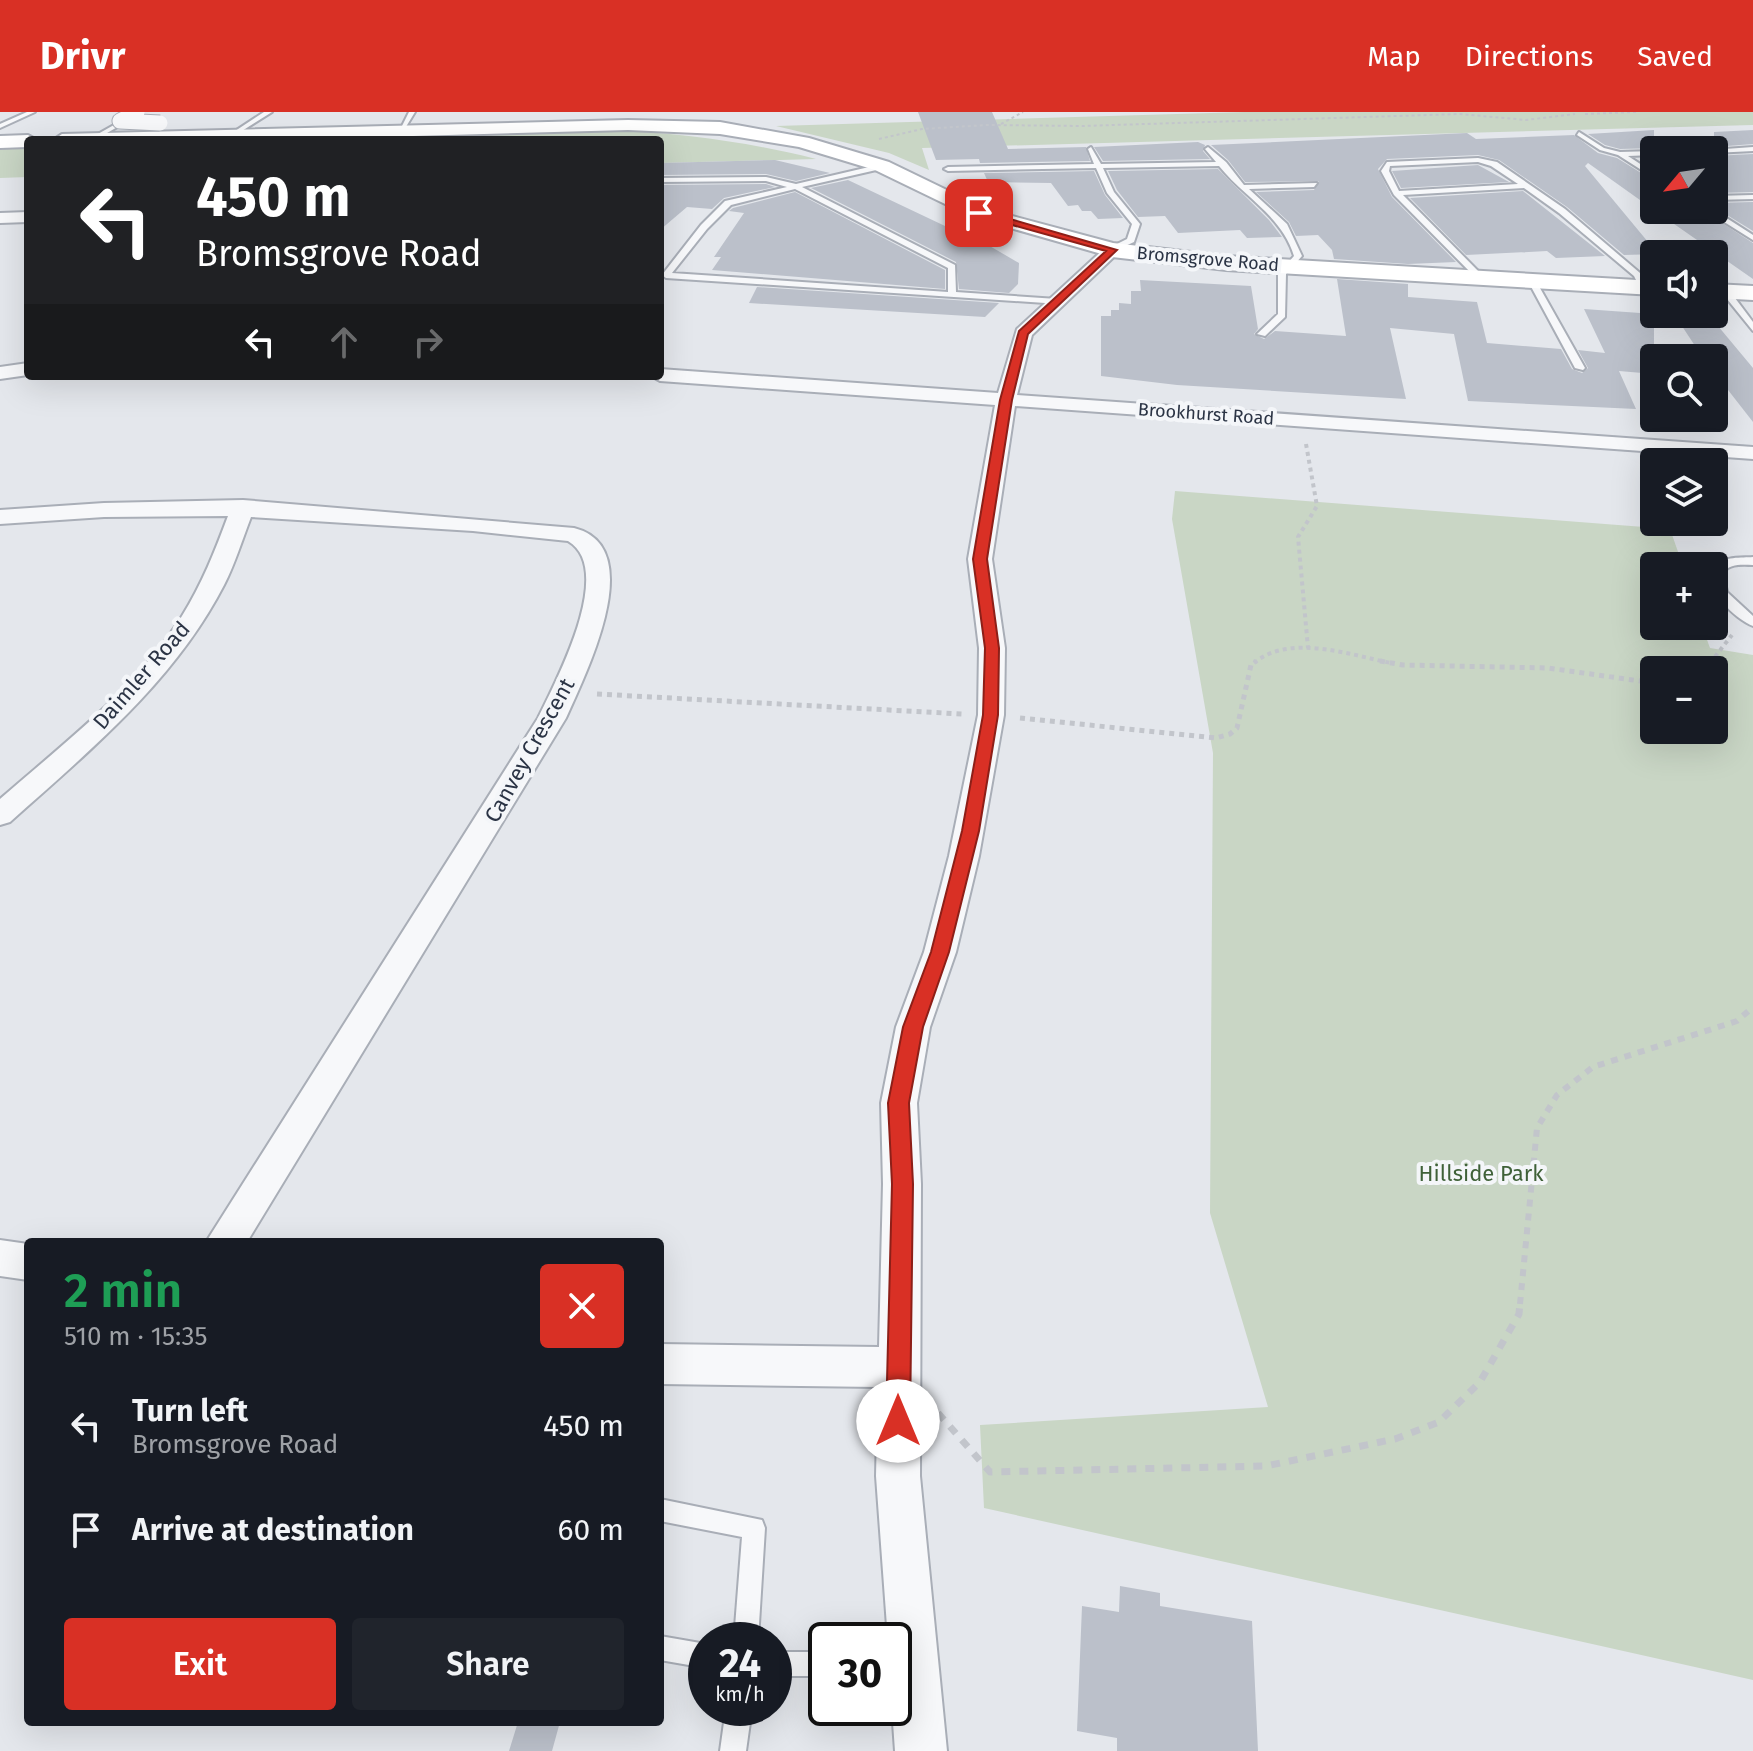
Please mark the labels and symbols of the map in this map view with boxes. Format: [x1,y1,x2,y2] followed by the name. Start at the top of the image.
[1640,136,1728,224] north arrow
[945,179,1013,247] pin
[1136,242,1280,276] street label: Bromsgrove Road
[1137,398,1275,430] street label: Brookhurst Road
[87,616,196,735] street label: Daimler Road
[479,673,580,827] street label: Canvey Crescent
[1419,1160,1544,1187] park label: Hillside Park
[856,1379,940,1463] position arrow
[808,1622,912,1726] speed limit sign: 30

